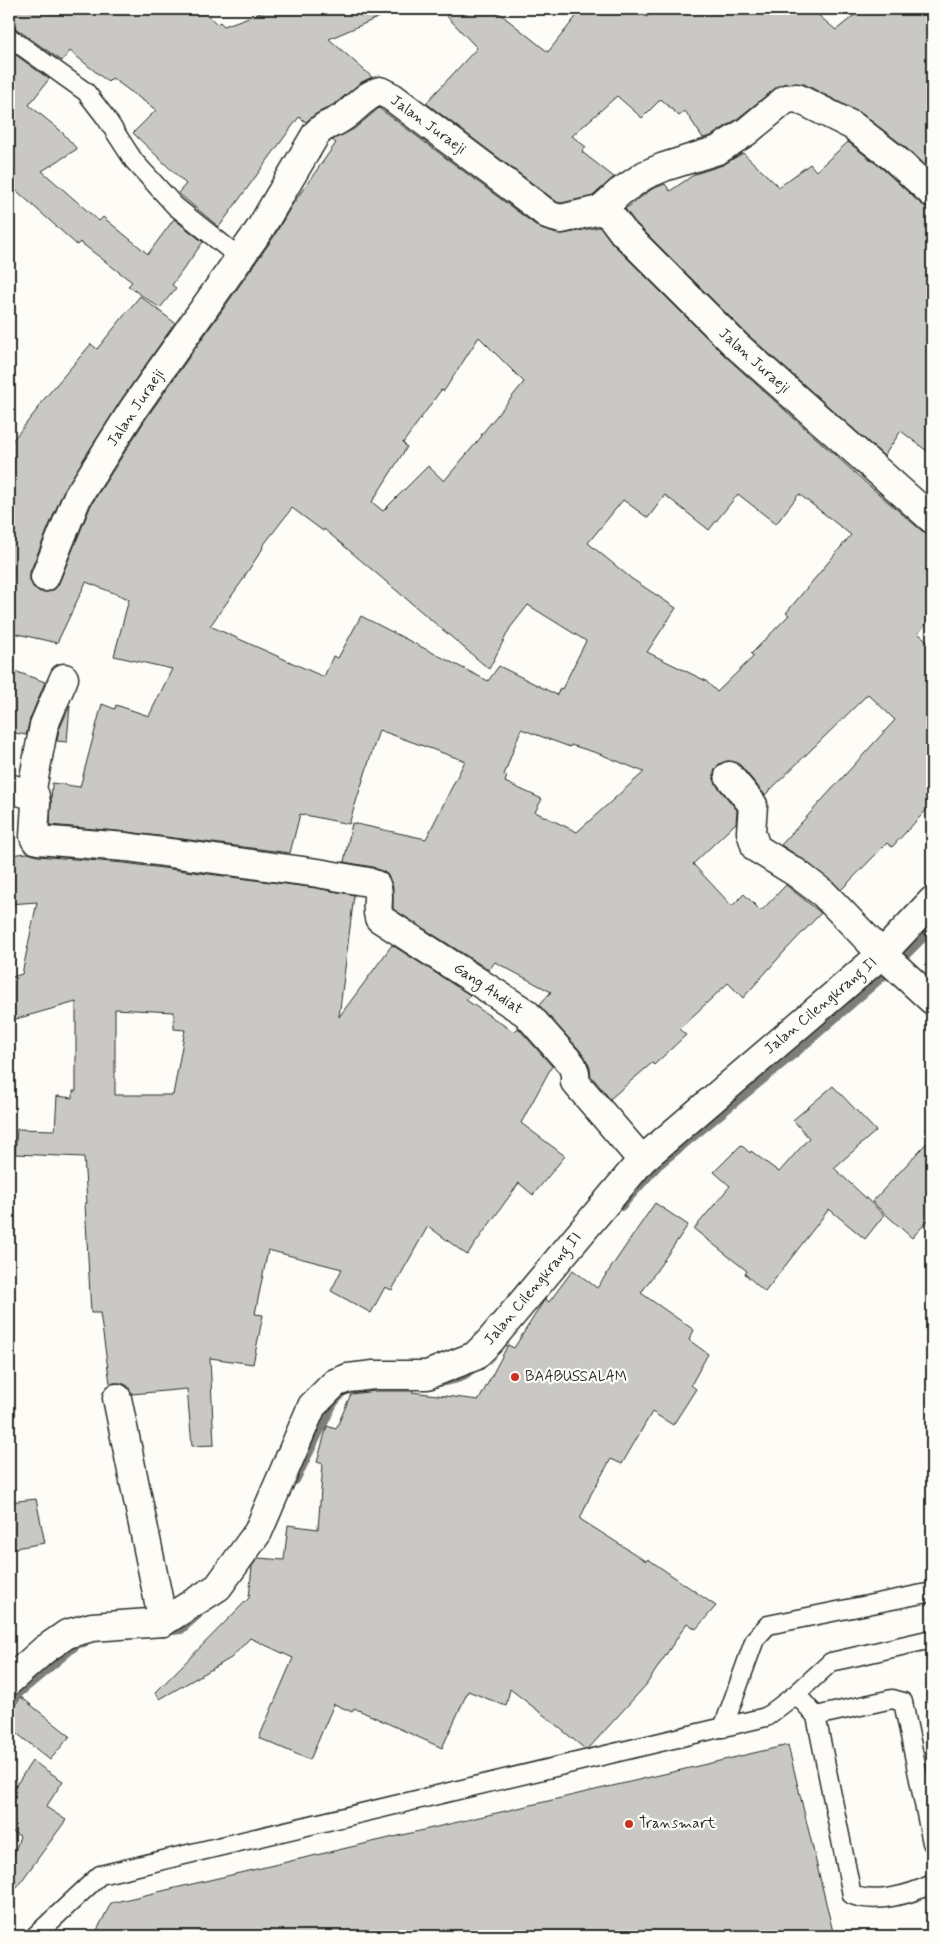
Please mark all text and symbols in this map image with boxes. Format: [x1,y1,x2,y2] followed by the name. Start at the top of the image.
[386,91,470,159] street label: Jalan Juraeji
[714,324,794,398] street label: Jalan Juraeji
[103,366,169,450] street label: Jalan Juraeji
[760,953,882,1060] street label: Jalan Cilengkrang II
[449,958,527,1020] street label: Gang Ahdiat
[480,1228,587,1350] street label: Jalan Cilengkrang II
[525,1367,627,1387] place label: BAABUSSALAM
[509,1371,521,1383] marker: BAABUSSALAM
[639,1814,716,1834] place label: Transmart
[623,1818,635,1830] marker: Transmart

